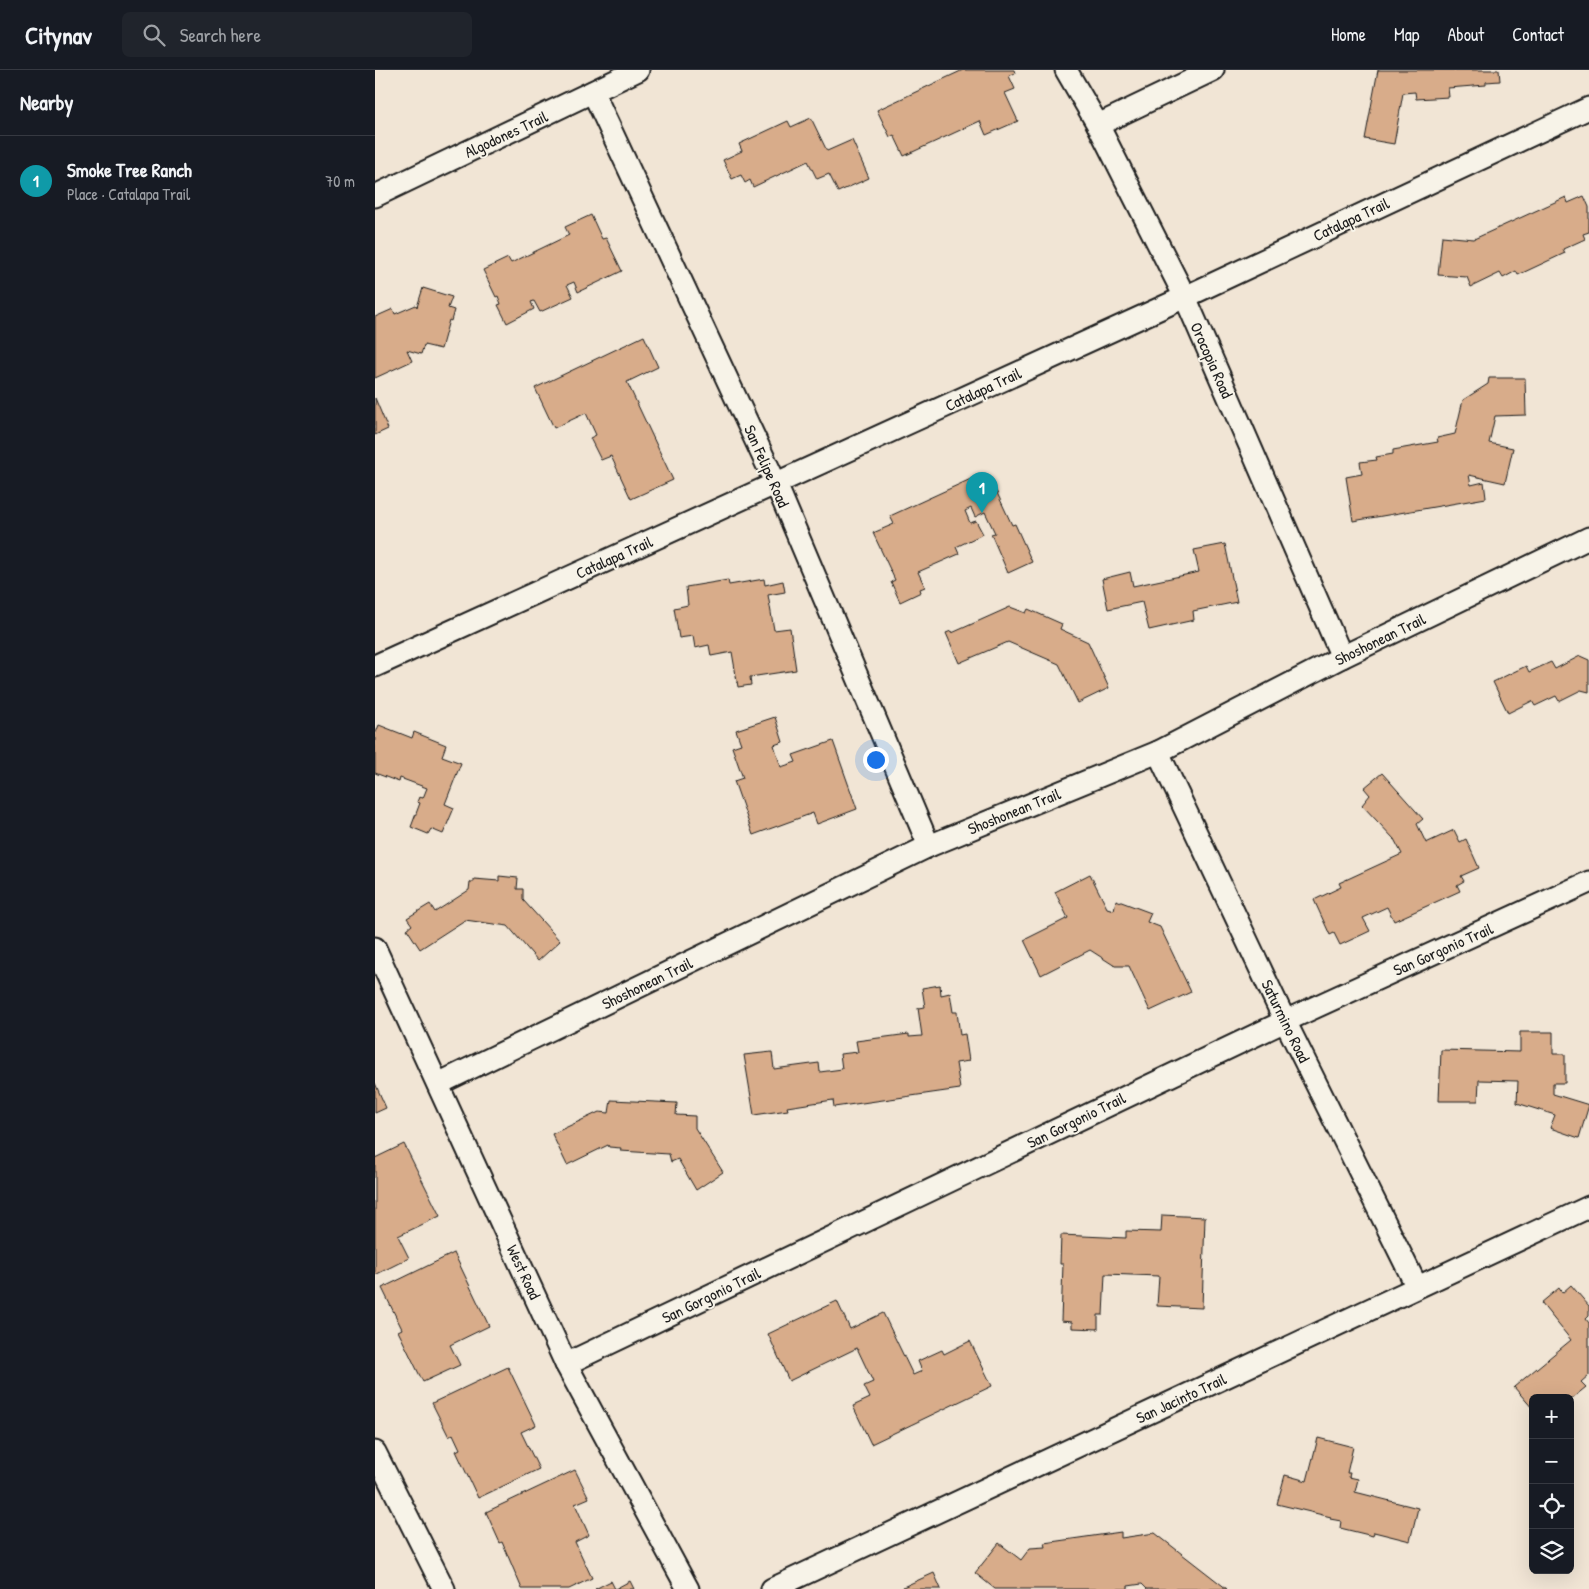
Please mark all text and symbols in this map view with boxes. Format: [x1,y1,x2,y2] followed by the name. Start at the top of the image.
[122,12,472,57] search box
[25,19,92,51] text: Citynav
[140,21,168,49] icon: search
[180,22,261,48] text: Search here
[1331,22,1366,47] text: Home
[1394,22,1419,47] text: Map
[1447,22,1484,47] text: About
[1512,22,1564,47] text: Contact
[20,88,73,117] text: Nearby
[461,105,552,163] street label: Algodones Trail
[67,157,192,183] text: Smoke Tree Ranch
[33,170,39,192] text: 1
[325,170,355,192] text: 70 m
[67,183,190,205] text: Place · Catalapa Trail
[1309,191,1393,246] street label: Catalapa Trail
[1186,319,1238,401] street label: Orocopia Road
[941,361,1025,416] street label: Catalapa Trail
[739,421,795,511] street label: San Felipe Road
[966,472,998,513] pin: 1
[572,530,657,584] street label: Catalapa Trail
[1331,607,1430,670] street label: Shoshonean Trail
[863,747,889,773] your location
[964,782,1064,840] street label: Shoshonean Trail
[1390,917,1497,981] street label: San Gorgonio Trail
[598,951,697,1014] street label: Shoshonean Trail
[1256,976,1316,1066] street label: Saturmino Road
[1023,1086,1130,1153] street label: San Gorgonio Trail
[502,1241,546,1303] street label: West Road
[658,1261,765,1328] street label: San Gorgonio Trail
[1132,1367,1230,1428] street label: San Jacinto Trail
[1529,1394,1574,1574] map controls
[1529,1394,1574,1439] button: +
[1529,1439,1574,1484] button: −
[1529,1484,1574,1529] button: locate
[1529,1529,1574,1574] button: layers

